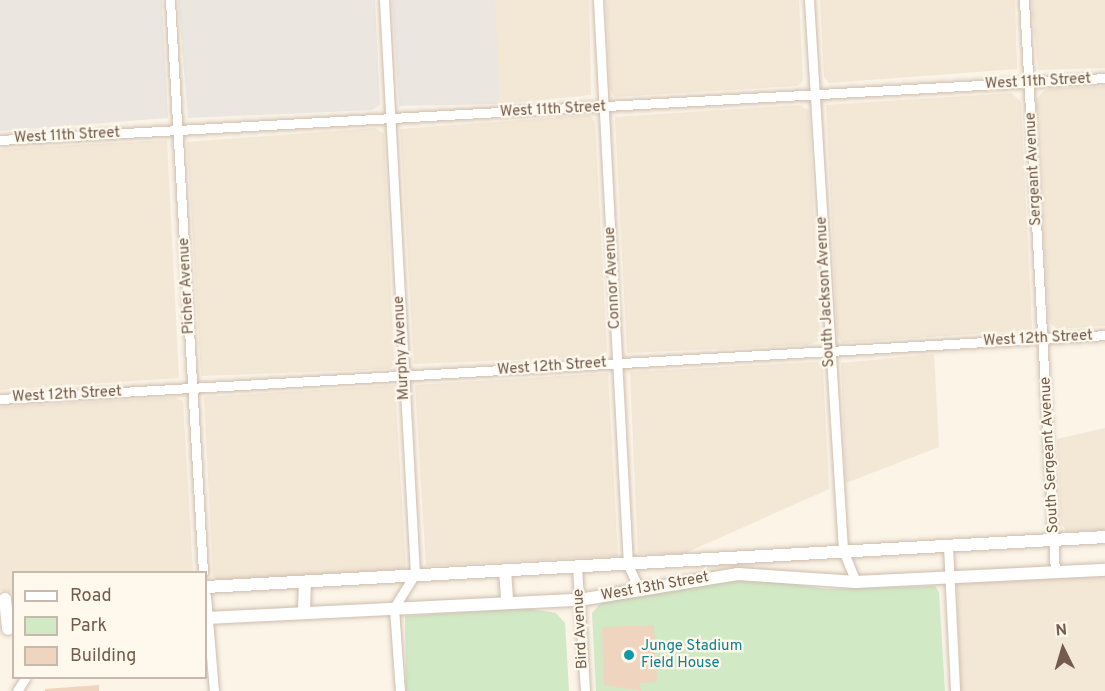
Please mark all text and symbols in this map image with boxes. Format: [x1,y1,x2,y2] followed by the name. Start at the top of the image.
[985,70,1091,94] street label: West 11th Street
[500,98,606,122] street label: West 11th Street
[1022,111,1046,227] street label: Sergeant Avenue
[14,124,120,148] street label: West 11th Street
[813,216,839,368] street label: South Jackson Avenue
[601,226,625,330] street label: Connor Avenue
[175,237,199,335] street label: Picher Avenue
[390,295,414,401] street label: Murphy Avenue
[983,327,1093,351] street label: West 12th Street
[497,354,607,380] street label: West 12th Street
[1037,376,1063,534] street label: South Sergeant Avenue
[12,383,122,407] street label: West 12th Street
[600,569,710,605] street label: West 13th Street
[12,571,207,679] legend
[70,585,112,608] text: Road
[570,588,592,670] street label: Bird Avenue
[70,615,107,638] text: Park
[1033,619,1093,679] north arrow
[1055,621,1068,642] text: N
[641,637,742,672] place label: Junge Stadium Field House
[70,645,136,668] text: Building
[622,648,636,662] marker: Junge Stadium Field House

